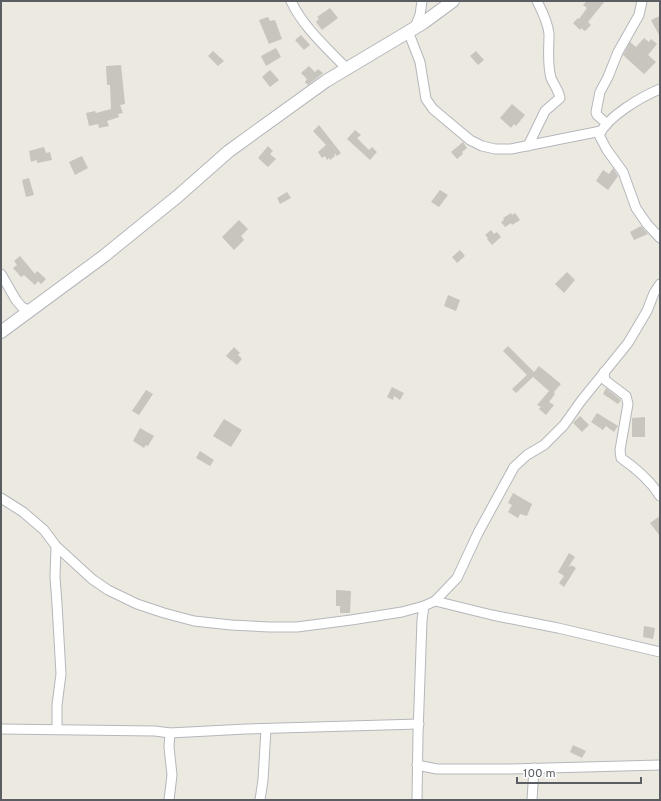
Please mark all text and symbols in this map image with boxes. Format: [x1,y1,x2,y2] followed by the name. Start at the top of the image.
[517,759,641,785] scale bar
[523,766,556,782] text: 100 m

